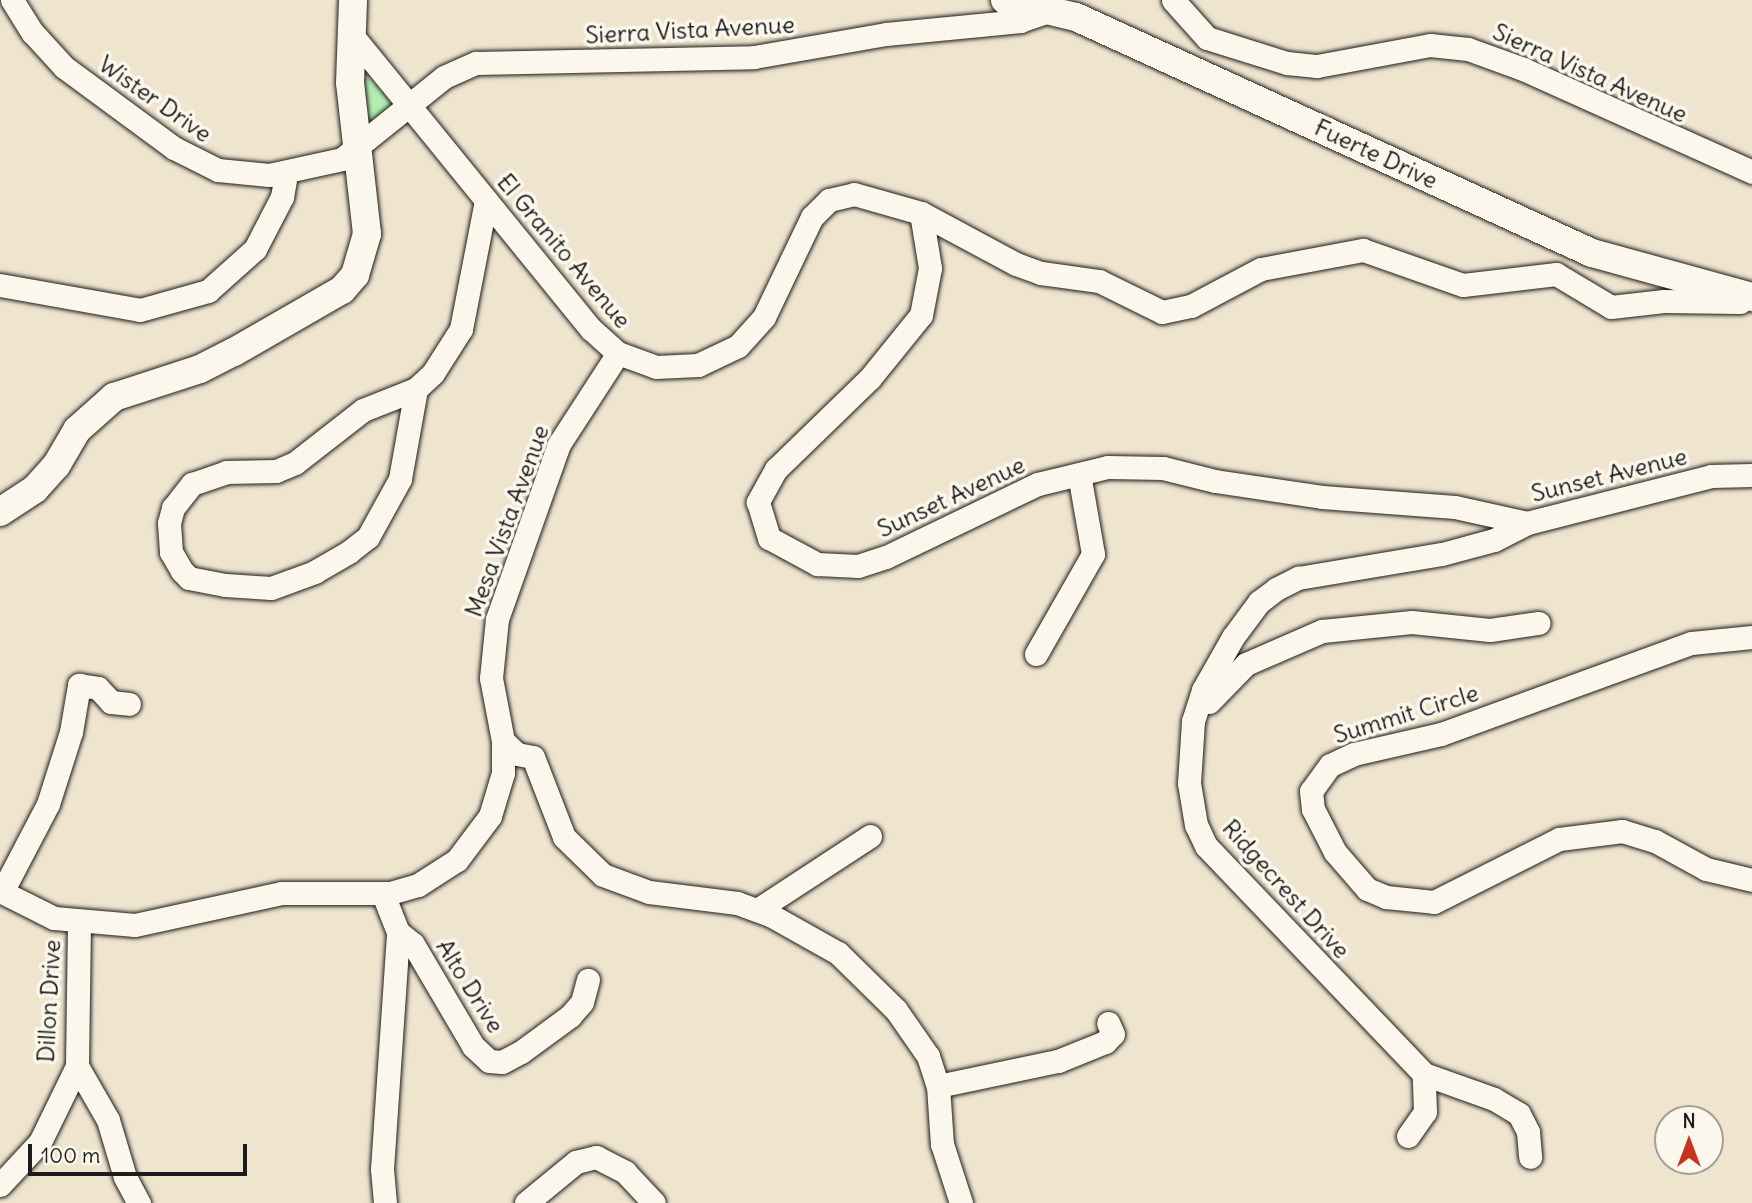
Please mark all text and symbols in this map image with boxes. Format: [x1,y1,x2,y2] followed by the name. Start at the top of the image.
[585,10,795,50] street label: Sierra Vista Avenue
[1488,17,1692,129] street label: Sierra Vista Avenue
[93,50,217,148] street label: Wister Drive
[1310,113,1442,195] street label: Fuerte Drive
[491,168,637,334] street label: El Granito Avenue
[459,421,555,621] street label: Mesa Vista Avenue
[1528,442,1690,508] street label: Sunset Avenue
[873,450,1029,544] street label: Sunset Avenue
[1330,678,1482,750] street label: Summit Circle
[1216,814,1356,964] street label: Ridgecrest Drive
[430,934,510,1038] street label: Alto Drive
[31,939,67,1063] street label: Dillon Drive
[1654,1105,1724,1175] north arrow
[1682,1109,1696,1133] text: N
[32,1130,250,1174] scale bar
[41,1142,100,1169] text: 100 m

